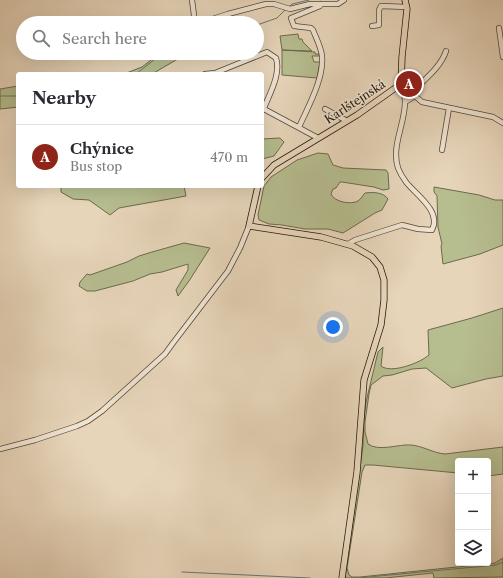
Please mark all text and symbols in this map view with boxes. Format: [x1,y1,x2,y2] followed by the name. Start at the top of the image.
[16,16,264,60] search box
[30,27,52,49] icon: search
[62,29,147,48] text: Search here
[396,69,422,99] pin: A
[321,76,389,127] street label: Karlštejnská
[32,88,96,108] text: Nearby
[70,139,134,158] text: Chýnice
[40,149,50,165] text: A
[210,149,248,165] text: 470 m
[70,158,122,174] text: Bus stop
[323,317,343,337] your location
[455,458,491,566] map controls
[455,458,491,494] button: +
[455,494,491,530] button: −
[455,530,491,566] button: layers

